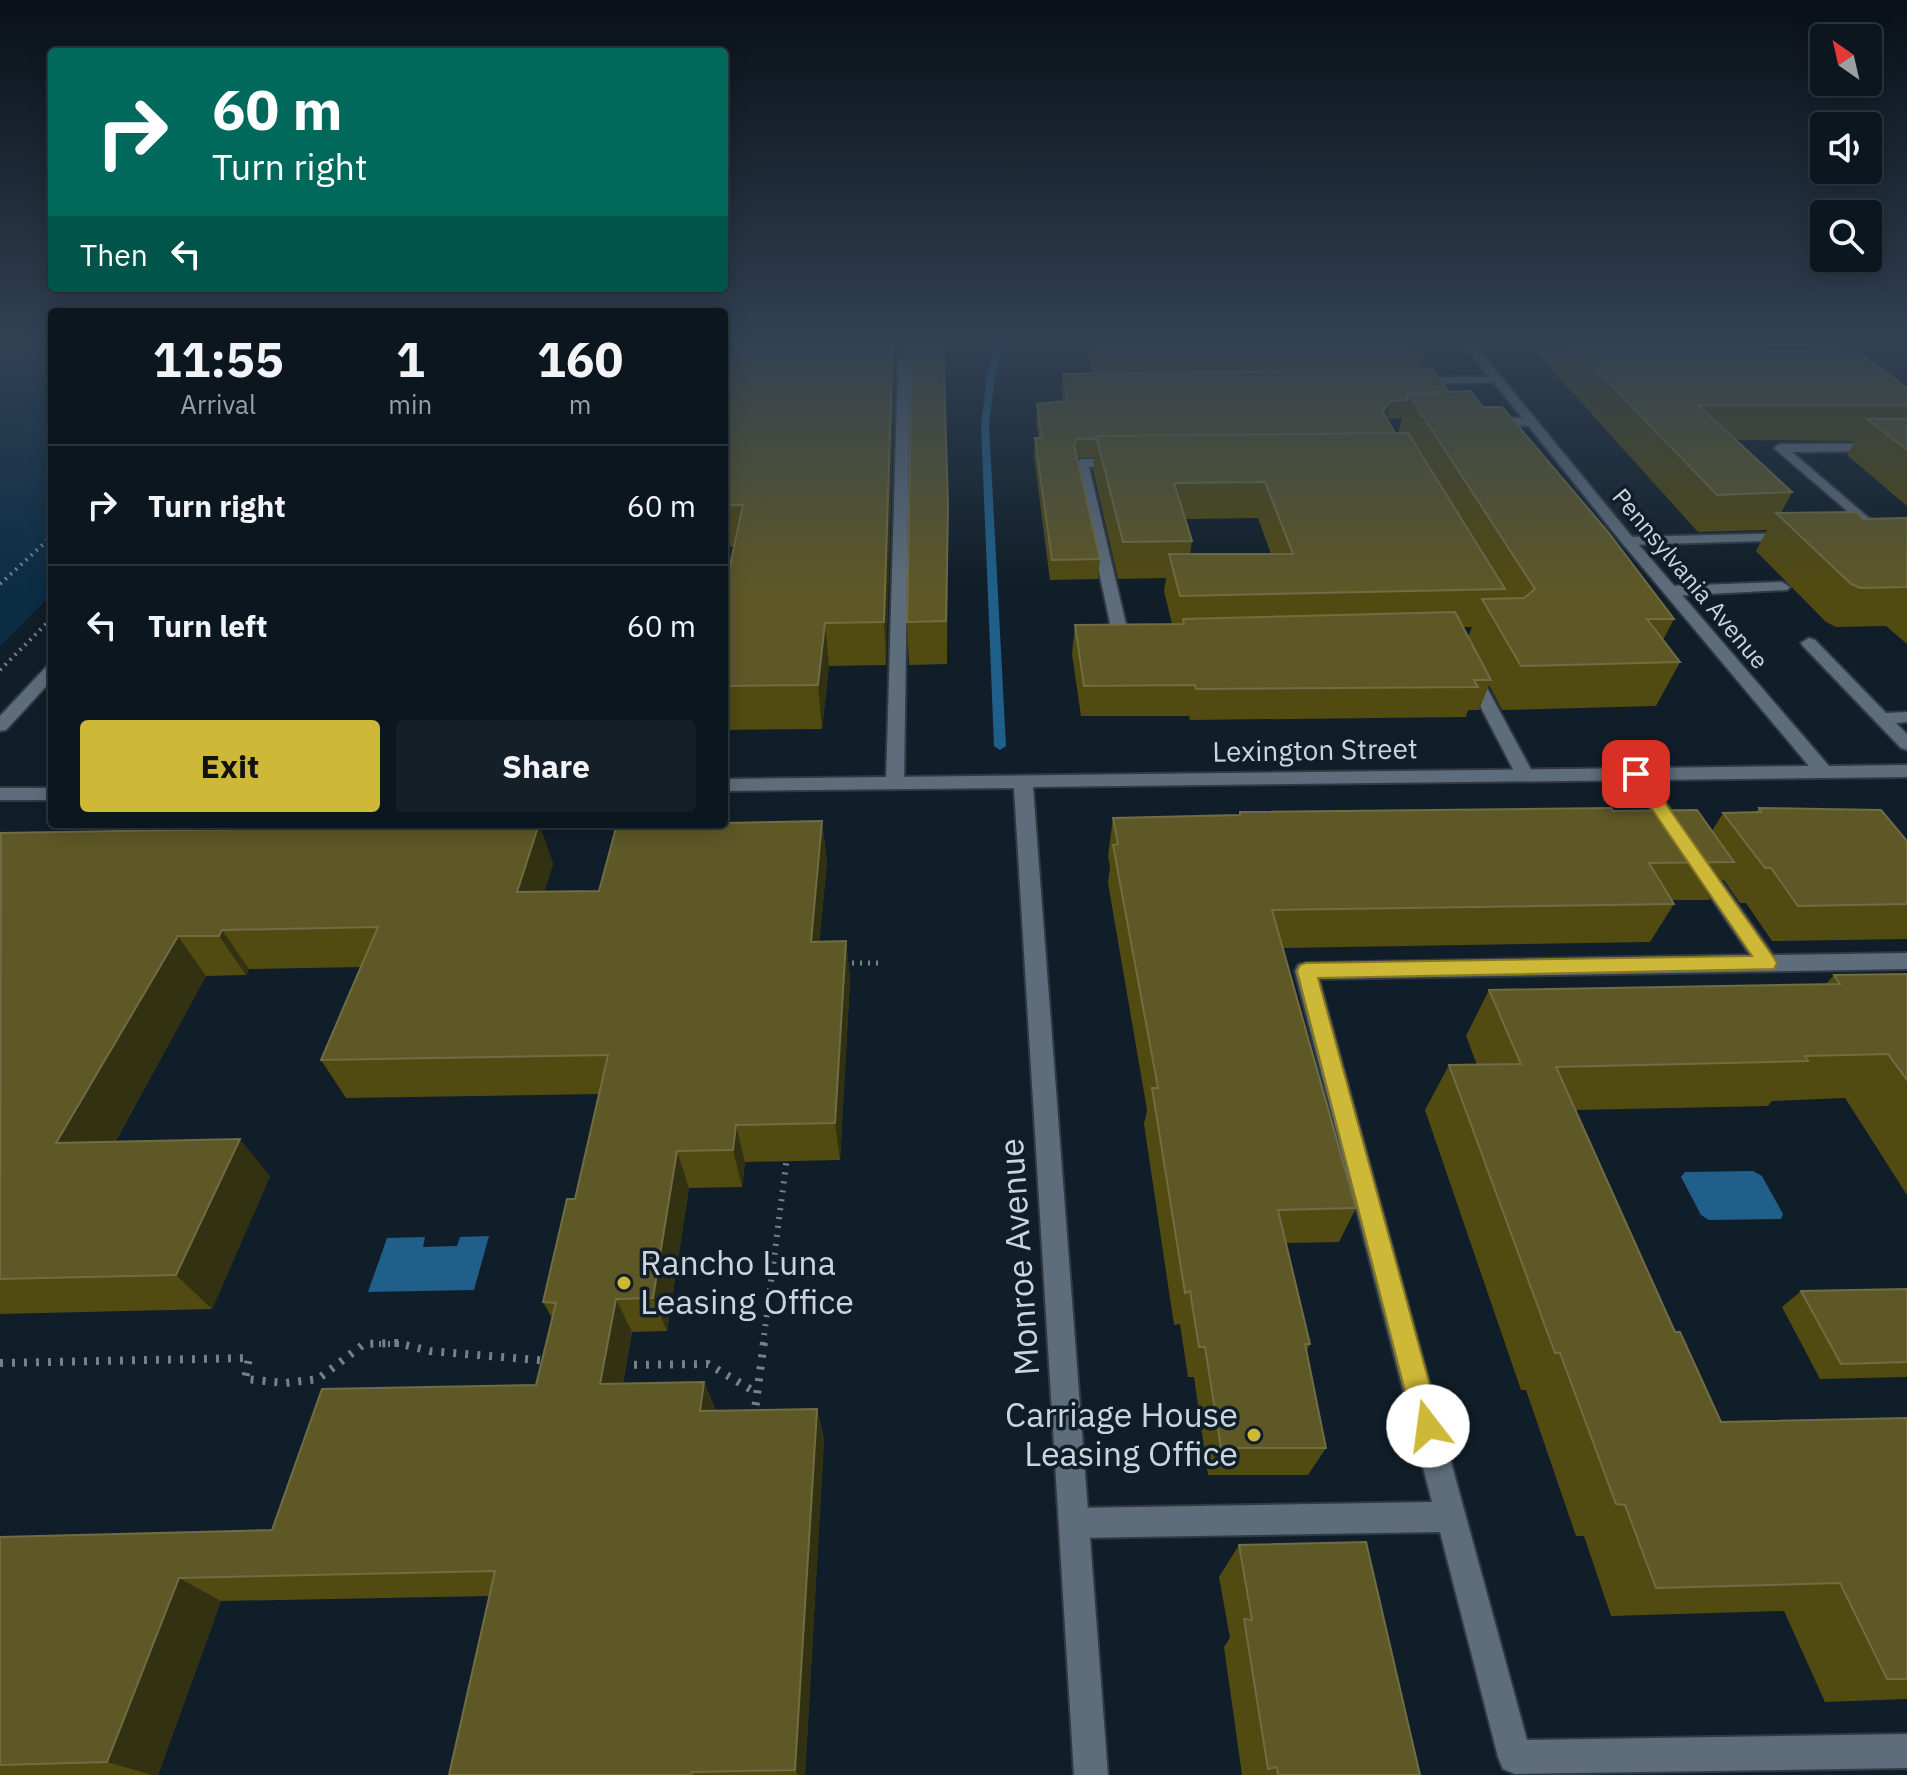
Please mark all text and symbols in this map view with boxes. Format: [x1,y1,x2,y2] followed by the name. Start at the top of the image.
[1810,24,1882,96] north arrow
[1810,24,1882,272] map controls
[212,73,342,145] text: 60 m
[80,80,184,184] icon: right
[1810,112,1882,184] button: sound
[212,143,368,190] text: Turn right
[1810,200,1882,272] button: search
[164,232,208,276] icon: left
[80,235,148,274] text: Then
[153,328,284,390] text: 11:55
[396,328,425,390] text: 1
[537,328,623,390] text: 160
[180,387,256,421] text: Arrival
[388,387,432,421] text: min
[569,387,591,421] text: m
[1606,481,1776,675] street label: Pennsylvania Avenue
[80,483,124,527] icon: right
[148,486,286,525] text: Turn right
[627,486,696,525] text: 60 m
[80,603,124,647] icon: left
[148,606,267,645] text: Turn left
[627,606,696,645] text: 60 m
[80,720,380,812] button: Exit
[396,720,696,812] button: Share
[1212,729,1418,770] street label: Lexington Street
[1602,740,1670,808] pin
[1614,752,1658,796] icon: arrive
[988,1137,1048,1377] street label: Monroe Avenue
[640,1240,854,1323] place label: Rancho Luna Leasing Office
[615,1274,633,1292] marker: Rancho Luna Leasing Office
[1386,1384,1470,1468] position arrow
[1005,1392,1238,1475] place label: Carriage House Leasing Office
[1245,1426,1263,1444] marker: Carriage House Leasing Office

